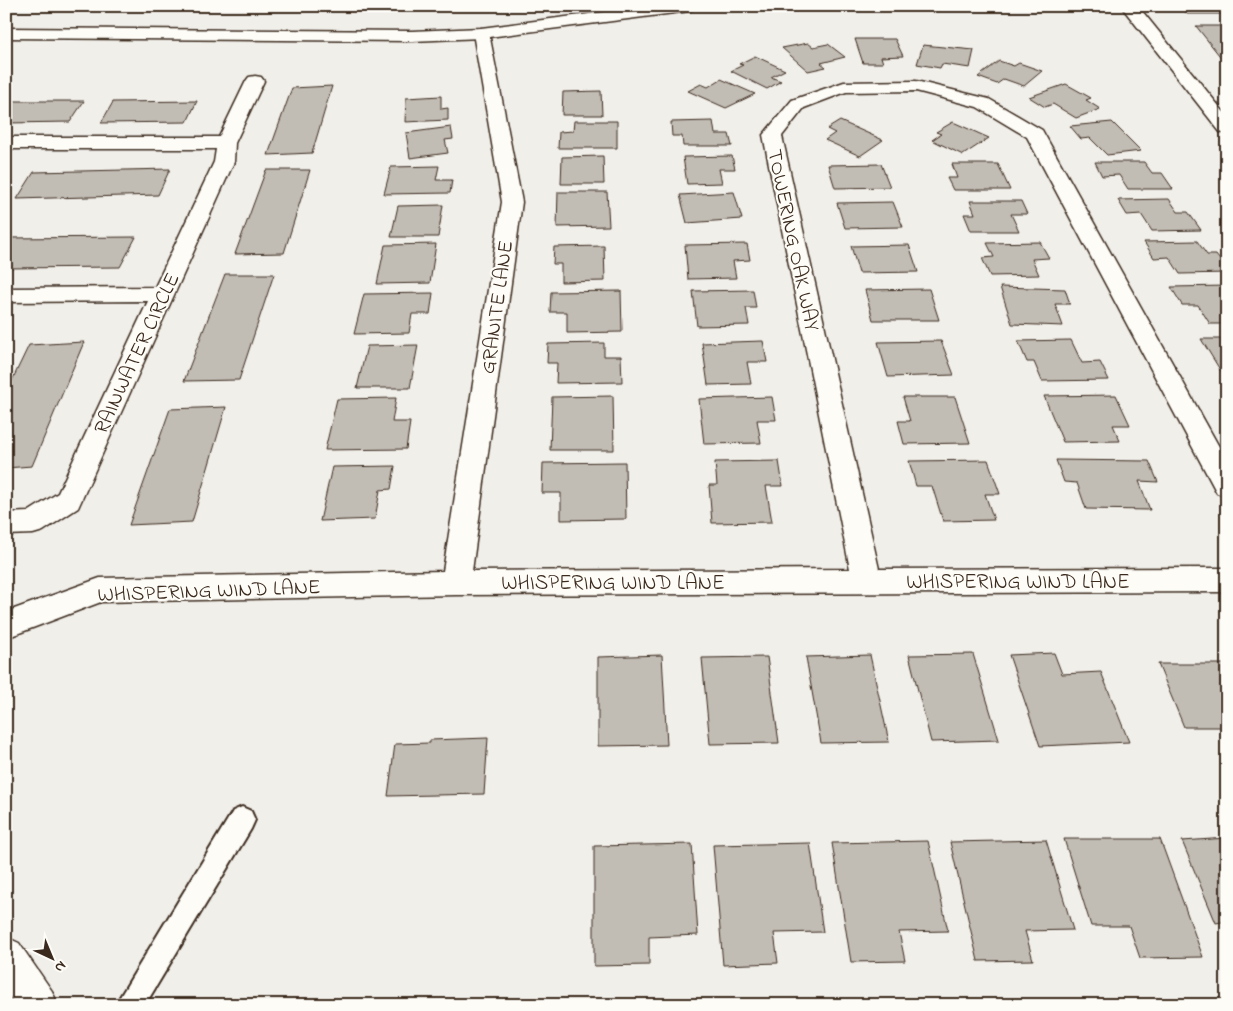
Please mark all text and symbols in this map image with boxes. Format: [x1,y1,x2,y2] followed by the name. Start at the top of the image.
[758,147,826,334] street label: TOWERING OAK WAY
[474,239,522,376] street label: GRANITE LANE
[87,268,188,439] street label: RAINWATER CIRCLE
[906,568,1130,598] street label: WHISPERING WIND LANE
[501,569,725,599] street label: WHISPERING WIND LANE
[97,573,321,611] street label: WHISPERING WIND LANE
[28,934,78,984] north arrow
[49,955,71,977] text: N

